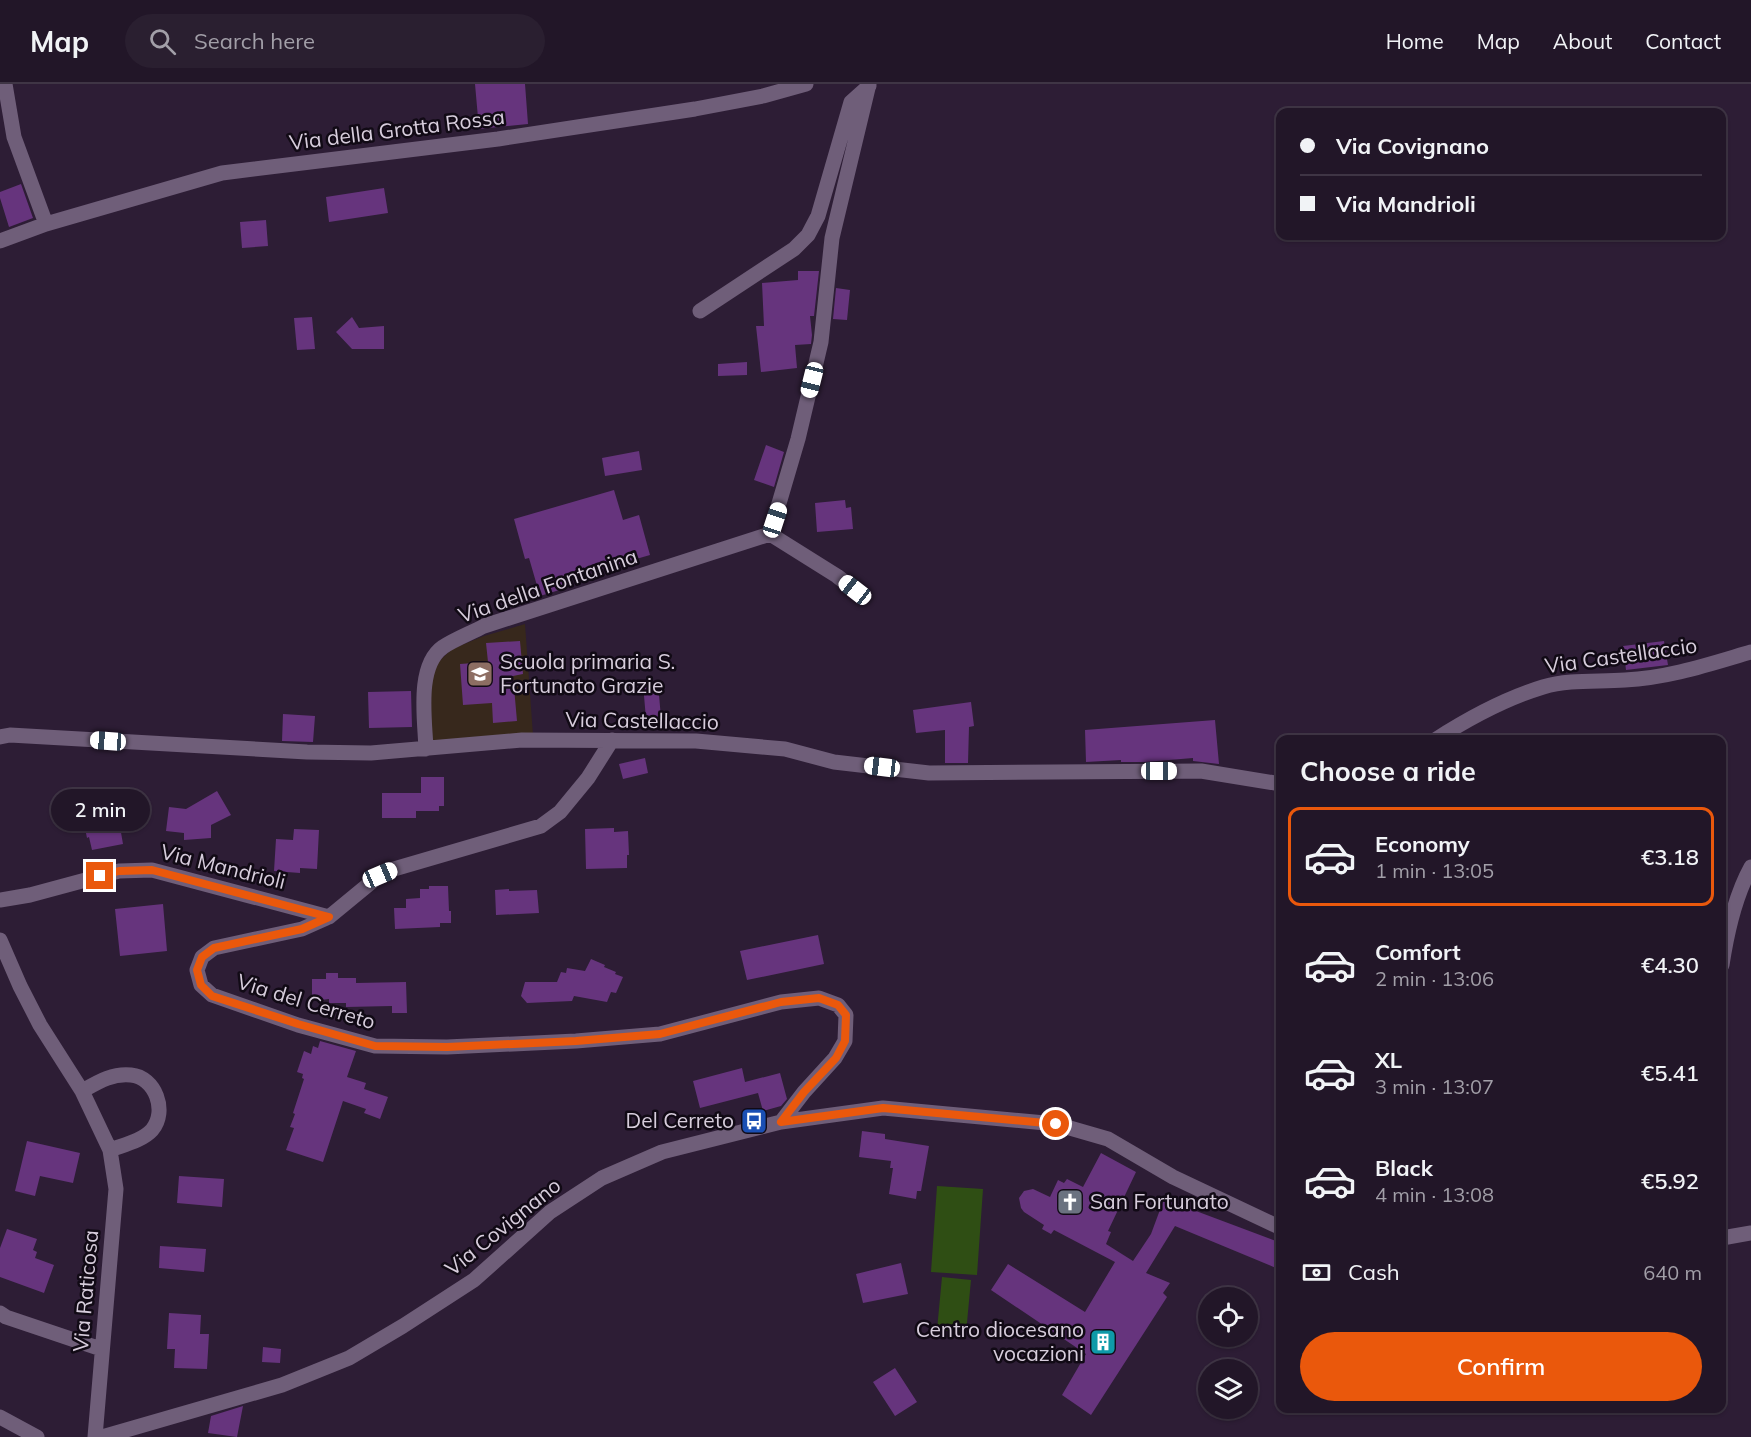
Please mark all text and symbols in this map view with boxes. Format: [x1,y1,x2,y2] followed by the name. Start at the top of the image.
[125,14,545,68] search box
[30,24,89,59] text: Map
[146,25,179,58] icon: search
[194,27,315,55] text: Search here
[1386,28,1444,54] text: Home
[1477,28,1520,54] text: Map
[1553,28,1612,54] text: About
[1645,28,1721,54] text: Contact
[288,103,506,155] street label: Via della Grotta Rossa
[1336,132,1489,160] text: Via Covignano
[1336,190,1476,218] text: Via Mandrioli
[799,360,825,400] car
[761,500,789,540] car
[455,542,641,628] street label: Via della Fontanina
[835,572,875,608] car
[1543,631,1699,679] street label: Via Castellaccio
[500,648,675,698] place label: Scuola primaria S. Fortunato Grazie
[465,659,495,689] school or university icon: Scuola primaria S. Fortunato Grazie
[565,706,719,734] street label: Via Castellaccio
[89,731,127,751] car
[1300,754,1476,788] text: Choose a ride
[863,756,901,778] car
[1141,762,1177,780] car
[51,789,150,831] callout: 2 min
[75,797,126,822] text: 2 min
[1303,830,1357,884] icon: car
[1375,830,1470,858] text: Economy
[158,838,288,894] street label: Via Mandrioli
[1641,843,1699,871] text: €3.18
[1375,858,1494,883] text: 1 min · 13:05
[360,860,400,890] car
[86,862,113,889] route end
[1303,938,1357,992] icon: car
[1375,938,1461,966] text: Comfort
[1641,951,1699,979] text: €4.30
[1375,966,1494,991] text: 2 min · 13:06
[234,968,378,1034] street label: Via del Cerreto
[1303,1046,1357,1100] icon: car
[1375,1046,1402,1074] text: XL
[1641,1059,1699,1087] text: €5.41
[1375,1074,1494,1099] text: 3 min · 13:07
[739,1106,769,1136] bus stop icon: Del Cerreto
[626,1107,734,1133] place label: Del Cerreto
[1042,1110,1069,1137] route start
[1303,1154,1357,1208] icon: car
[1375,1154,1433,1182] text: Black
[1641,1167,1699,1195] text: €5.92
[439,1172,565,1281] street label: Via Covignano
[1375,1182,1494,1207] text: 4 min · 13:08
[1055,1187,1085,1217] church icon: San Fortunato
[1090,1188,1229,1214] place label: San Fortunato
[67,1229,103,1353] street label: Via Raticosa
[1300,1256,1333,1289] icon: cash
[1348,1258,1400,1286] text: Cash
[1643,1260,1702,1285] text: 640 m
[1198,1287,1258,1419] map controls
[1198,1287,1258,1347] button: locate
[916,1316,1084,1366] place label: Centro diocesano vocazioni
[1088,1327,1118,1357] building icon: Centro diocesano vocazioni
[1300,1332,1702,1401] button: Confirm
[1198,1359,1258,1419] button: layers

